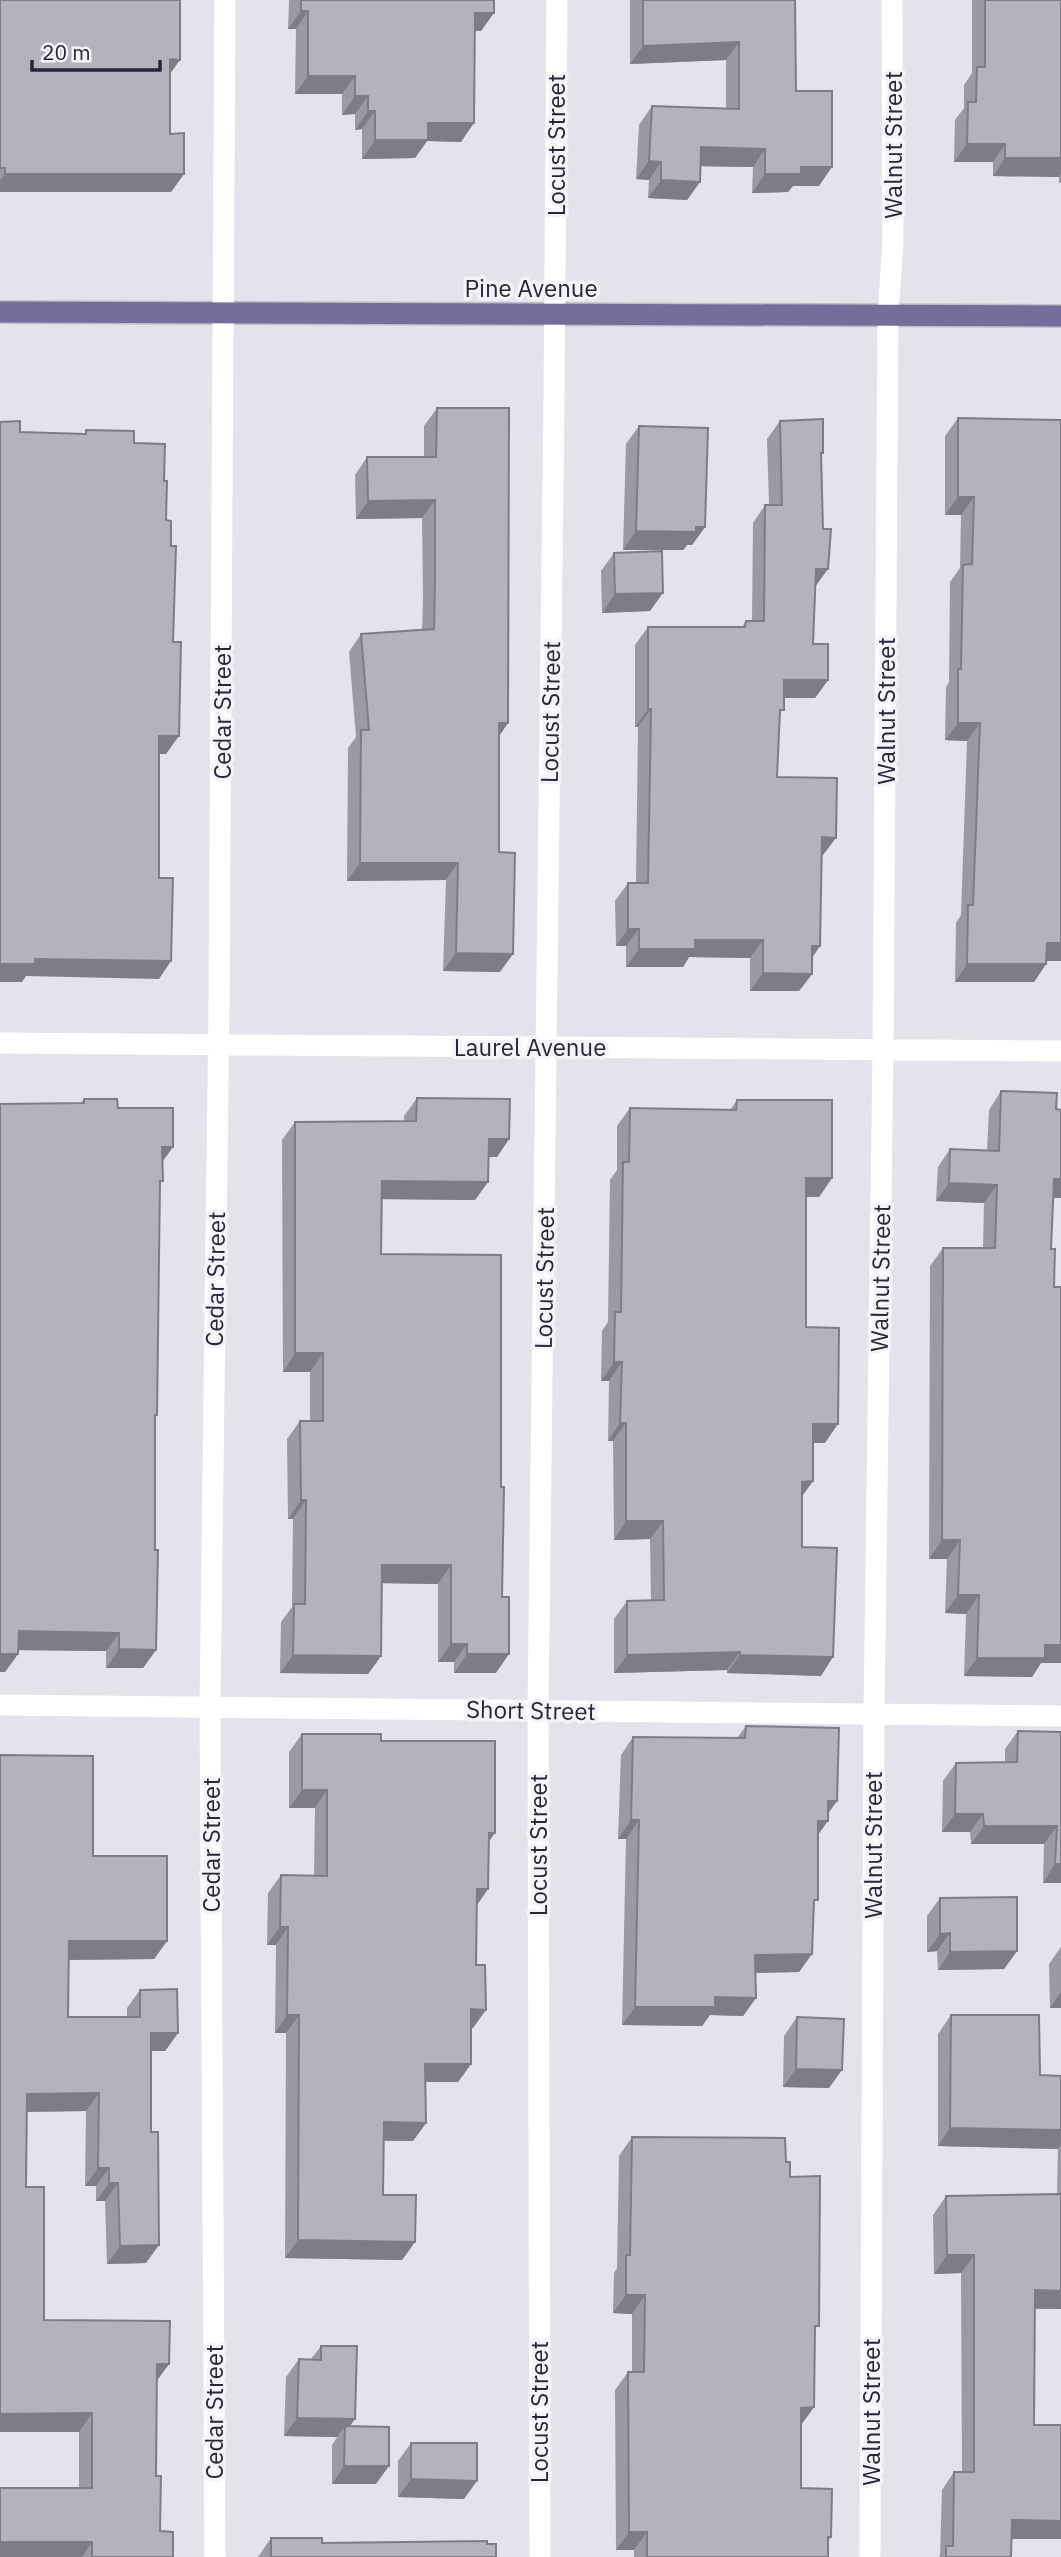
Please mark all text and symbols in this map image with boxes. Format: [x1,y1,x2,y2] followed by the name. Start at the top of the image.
[32,28,159,72] scale bar
[42,38,91,66] text: 20 m
[877,71,909,219] street label: Walnut Street
[540,74,572,216] street label: Locust Street
[464,272,598,304] street label: Pine Avenue
[870,637,902,785] street label: Walnut Street
[533,641,567,783] street label: Locust Street
[206,644,238,780] street label: Cedar Street
[454,1031,606,1063] street label: Laurel Avenue
[863,1204,897,1352] street label: Walnut Street
[527,1207,561,1349] street label: Locust Street
[198,1211,232,1347] street label: Cedar Street
[466,1693,596,1727] street label: Short Street
[857,1771,889,1919] street label: Walnut Street
[522,1774,554,1916] street label: Locust Street
[195,1777,227,1913] street label: Cedar Street
[855,2338,887,2486] street label: Walnut Street
[523,2341,555,2483] street label: Locust Street
[198,2344,230,2480] street label: Cedar Street

